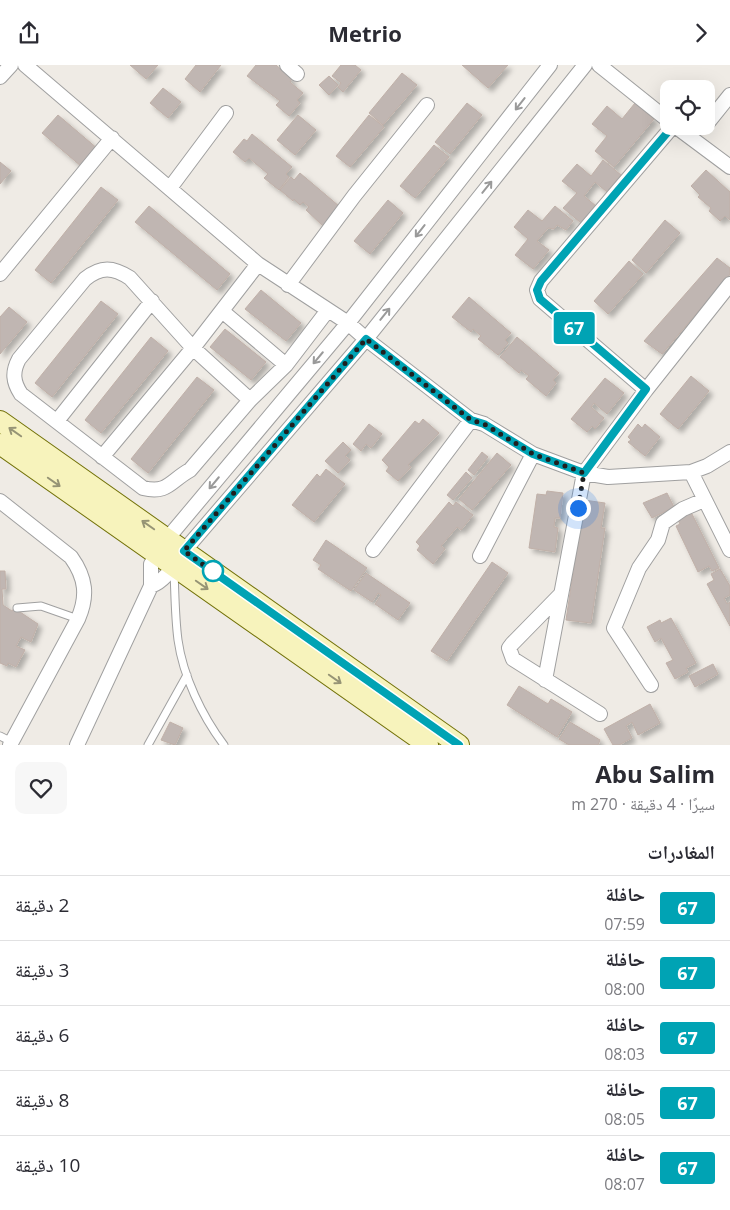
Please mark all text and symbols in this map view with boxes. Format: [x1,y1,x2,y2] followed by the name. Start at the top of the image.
[328,18,402,48] text: Metrio
[15,19,43,47] icon: share
[687,19,715,47] icon: forward
[660,80,715,135] map controls
[660,80,715,135] button: locate
[515,97,525,111] one-way arrow
[481,181,492,194] one-way arrow
[414,225,425,238] one-way arrow
[380,308,391,321] one-way arrow
[552,312,596,344] line badge: 67
[564,316,584,340] text: 67
[312,352,324,365] one-way arrow
[8,427,22,437] one-way arrow
[208,476,219,489] one-way arrow
[47,477,61,487] one-way arrow
[566,496,591,521] your location
[141,520,155,530] one-way arrow
[202,560,224,582] unlabelled marker
[195,580,209,590] one-way arrow
[328,674,342,684] one-way arrow
[595,757,715,790] text: Abu Salim
[15,762,67,814] button: heart
[571,793,715,815] text: سيرًا · 4 دقيقة · 270 m
[648,839,715,865] text: المغادرات
[606,881,645,907] text: حافلة
[15,892,69,918] text: 2 دقيقة
[677,896,698,920] text: 67
[604,913,645,935] text: 07:59
[606,946,645,972] text: حافلة
[15,957,69,983] text: 3 دقيقة
[677,961,698,985] text: 67
[604,978,645,1000] text: 08:00
[606,1011,645,1037] text: حافلة
[15,1022,69,1048] text: 6 دقيقة
[677,1026,698,1050] text: 67
[604,1043,645,1065] text: 08:03
[606,1076,645,1102] text: حافلة
[15,1087,69,1113] text: 8 دقيقة
[677,1091,698,1115] text: 67
[604,1108,645,1130] text: 08:05
[606,1141,645,1167] text: حافلة
[15,1152,80,1178] text: 10 دقيقة
[677,1156,698,1180] text: 67
[604,1173,645,1195] text: 08:07

